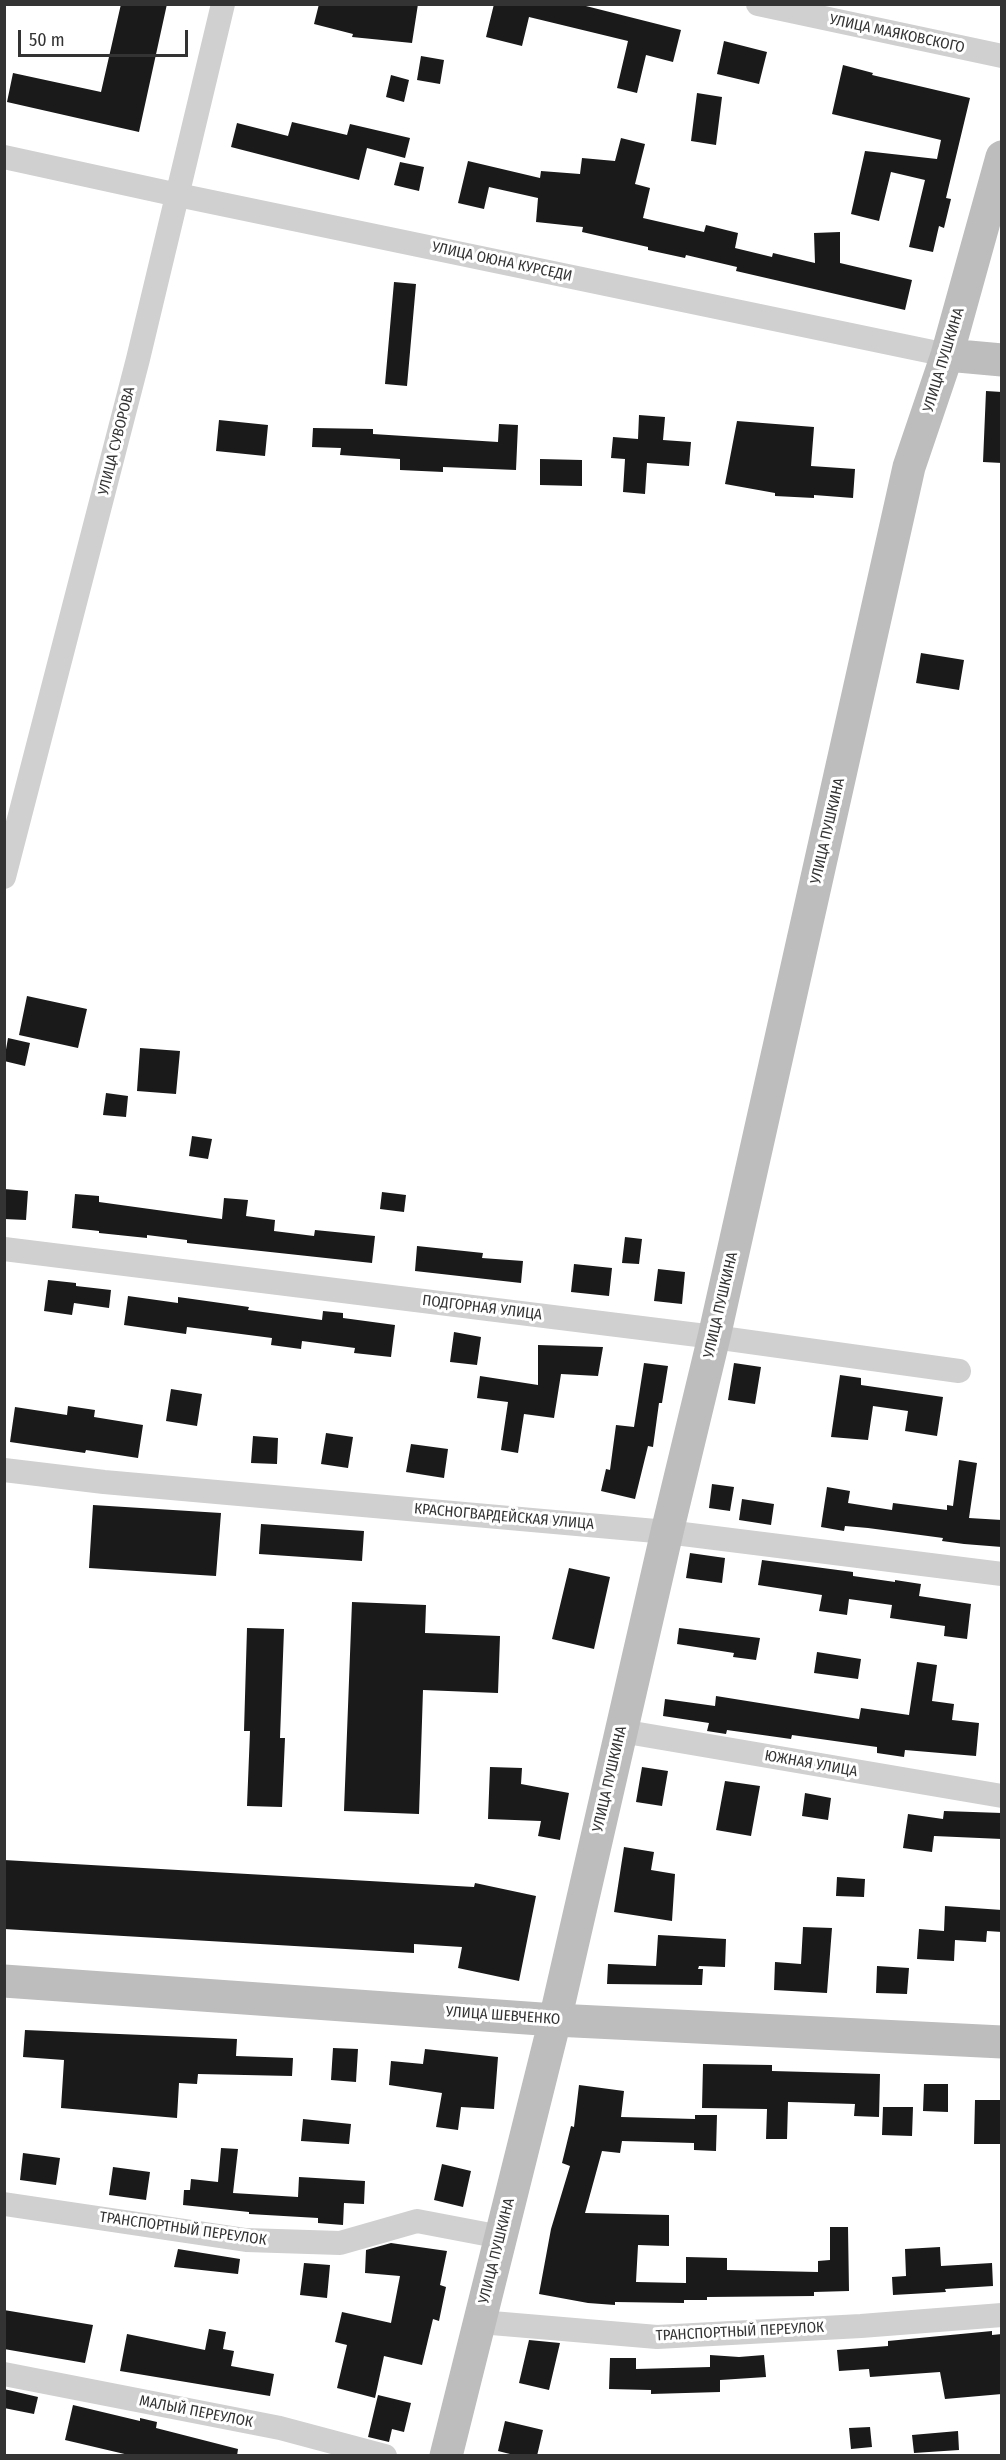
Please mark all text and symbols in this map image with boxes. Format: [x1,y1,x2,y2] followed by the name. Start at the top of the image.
[828,11,966,57] street label: УЛИЦА МАЯКОВСКОГО
[21,18,190,56] scale bar
[29,29,65,51] text: 50 m
[430,238,574,286] street label: УЛИЦА ОЮНА КУРСЕДИ
[920,306,968,414] street label: УЛИЦА ПУШКИНА
[95,385,139,497] street label: УЛИЦА СУВОРОВА
[807,776,849,886] street label: УЛИЦА ПУШКИНА
[700,1250,742,1360] street label: УЛИЦА ПУШКИНА
[421,1292,543,1324] street label: ПОДГОРНАЯ УЛИЦА
[413,1500,595,1534] street label: КРАСНОГВАРДЕЙСКАЯ УЛИЦА
[589,1724,631,1834] street label: УЛИЦА ПУШКИНА
[763,1747,859,1781] street label: ЮЖНАЯ УЛИЦА
[445,2003,561,2029] street label: УЛИЦА ШЕВЧЕНКО
[475,2196,519,2306] street label: УЛИЦА ПУШКИНА
[98,2208,268,2250] street label: ТРАНСПОРТНЫЙ ПЕРЕУЛОК
[655,2319,825,2345] street label: ТРАНСПОРТНЫЙ ПЕРЕУЛОК
[138,2392,254,2432] street label: МАЛЫЙ ПЕРЕУЛОК

